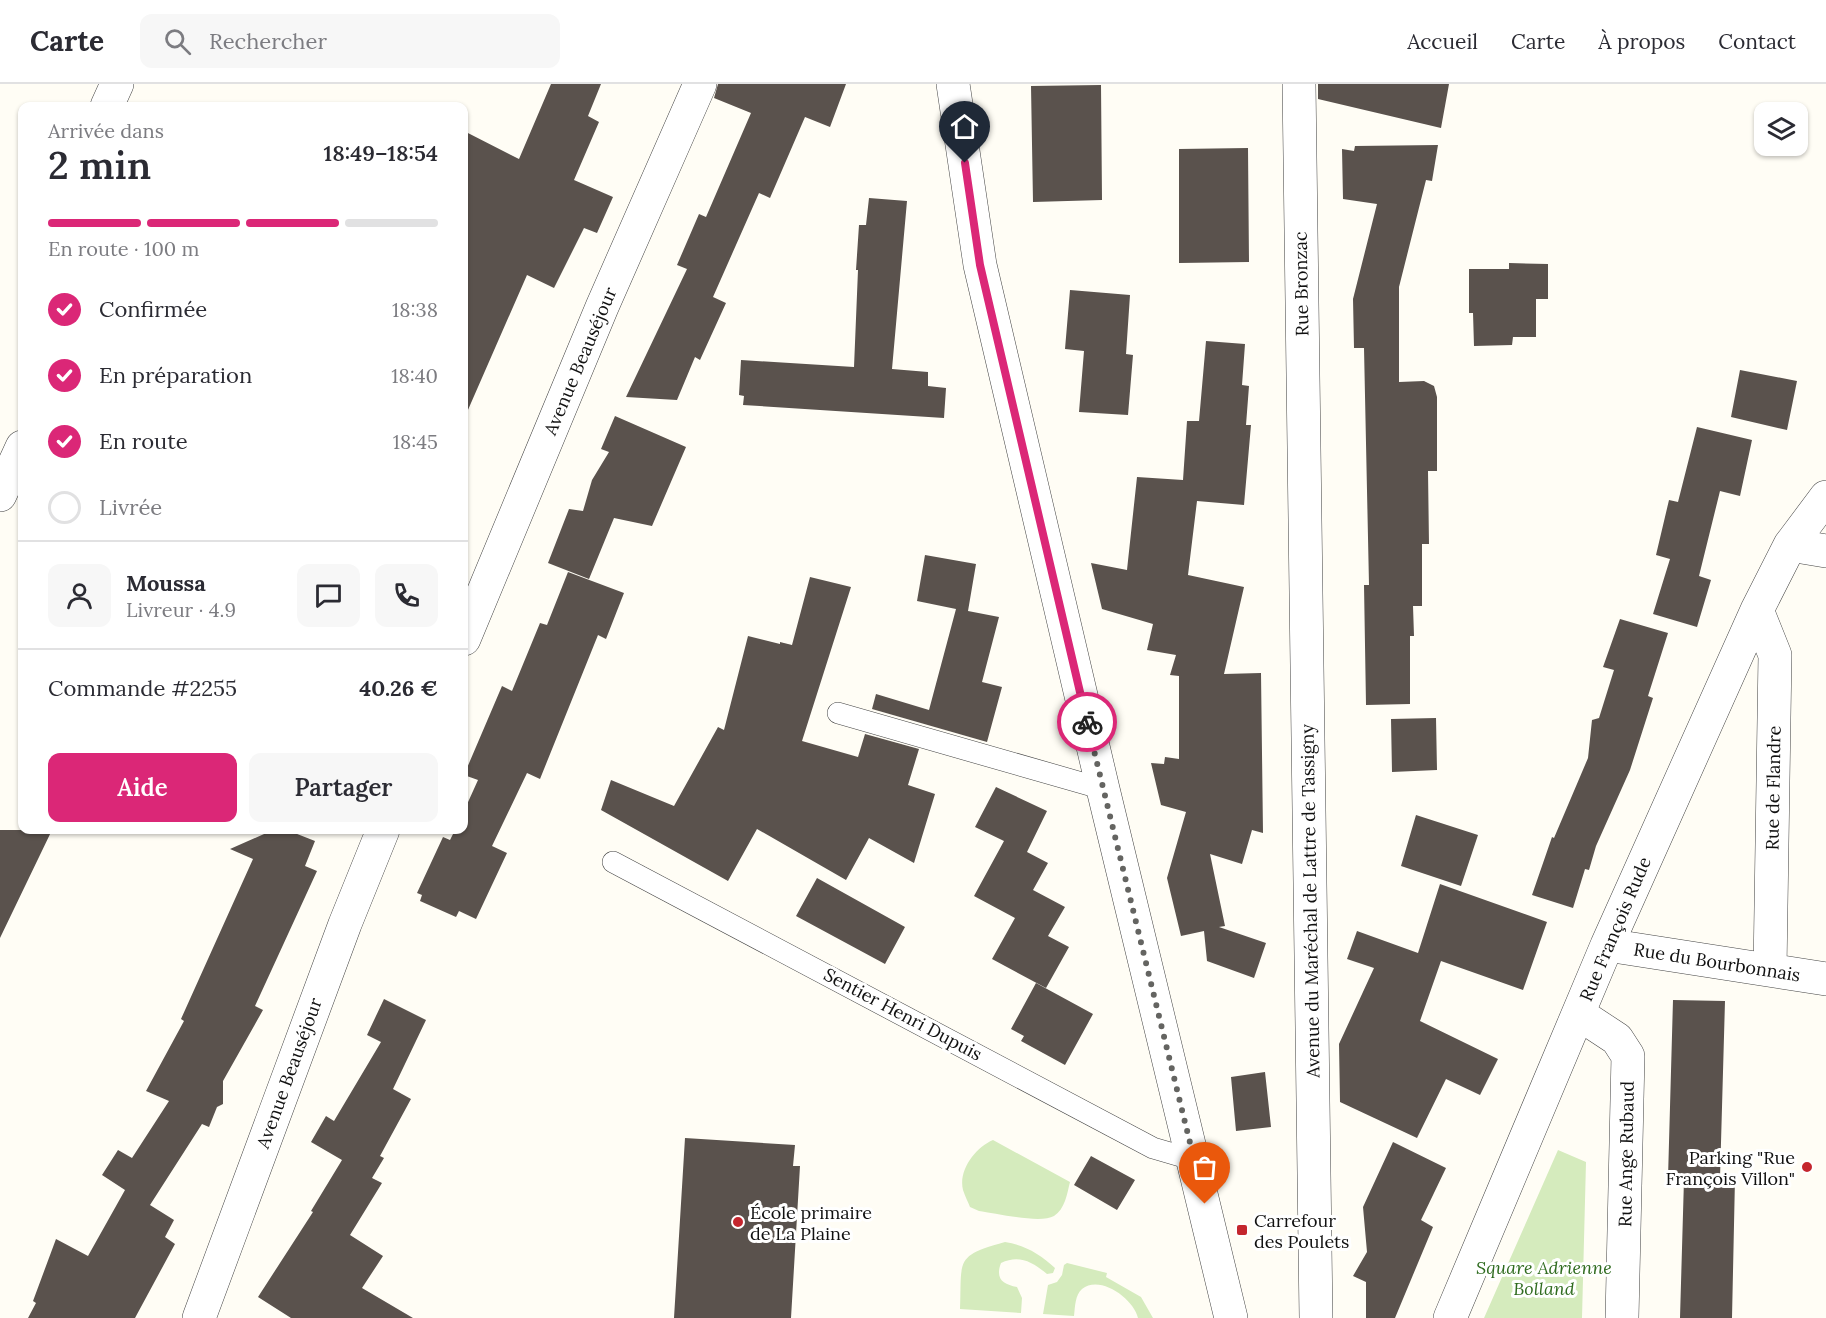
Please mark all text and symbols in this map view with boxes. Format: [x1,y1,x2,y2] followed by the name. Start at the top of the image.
[140,14,560,68] search box
[30,23,104,59] text: Carte
[161,25,194,58] icon: search
[209,27,327,55] text: Rechercher
[1407,28,1478,55] text: Accueil
[1511,28,1565,55] text: Carte
[1598,28,1685,55] text: À propos
[1718,28,1796,55] text: Contact
[939,101,990,163] pin
[1754,102,1808,156] map controls
[1754,102,1808,156] button: layers
[948,110,981,143] icon: home
[48,118,164,143] text: Arrivée dans
[324,139,438,167] text: 18:49–18:54
[48,140,151,190] text: 2 min
[1289,231,1313,337] street label: Rue Bronzac
[48,236,199,261] text: En route · 100 m
[538,283,622,439] street label: Avenue Beauséjour
[48,293,81,326] icon: check
[99,295,207,323] text: Confirmée
[392,297,438,322] text: 18:38
[48,359,81,392] icon: check
[99,361,252,389] text: En préparation
[391,363,438,388] text: 18:40
[48,425,81,458] icon: check
[99,427,188,455] text: En route
[393,429,438,454] text: 18:45
[99,493,162,521] text: Livrée
[48,564,111,627] button: person
[297,564,360,627] button: chat
[375,564,438,627] button: phone
[126,569,206,597] text: Moussa
[126,597,236,622] text: Livreur · 4.9
[48,674,237,702] text: Commande #2255
[359,674,438,702] text: 40.26 €
[1057,692,1117,752] courier
[1071,706,1104,739] icon: bike
[1295,724,1325,1079] street label: Avenue du Maréchal de Lattre de Tassigny
[1760,725,1786,851] street label: Rue de Flandre
[48,753,237,822] button: Aide
[249,753,438,822] button: Partager
[1574,853,1656,1005] street label: Rue François Rude
[1632,937,1802,987] street label: Rue du Bourbonnais
[820,963,986,1065] street label: Sentier Henri Dupuis
[251,994,327,1152] street label: Avenue Beauséjour
[1613,1080,1639,1227] street label: Rue Ange Rubaud
[1179,1142,1230,1204] pin
[1666,1146,1795,1190] place label: Parking "Rue François Villon"
[1188,1151,1221,1184] icon: bag
[1800,1160,1814,1174] marker: Parking "Rue François Villon"
[750,1201,872,1245] place label: École primaire de La Plaine
[1254,1209,1349,1253] place label: Carrefour des Poulets
[731,1215,745,1229] marker: École primaire de La Plaine
[1235,1223,1249,1237] marker: Carrefour des Poulets
[1476,1256,1612,1300] park label: Square Adrienne Bolland

